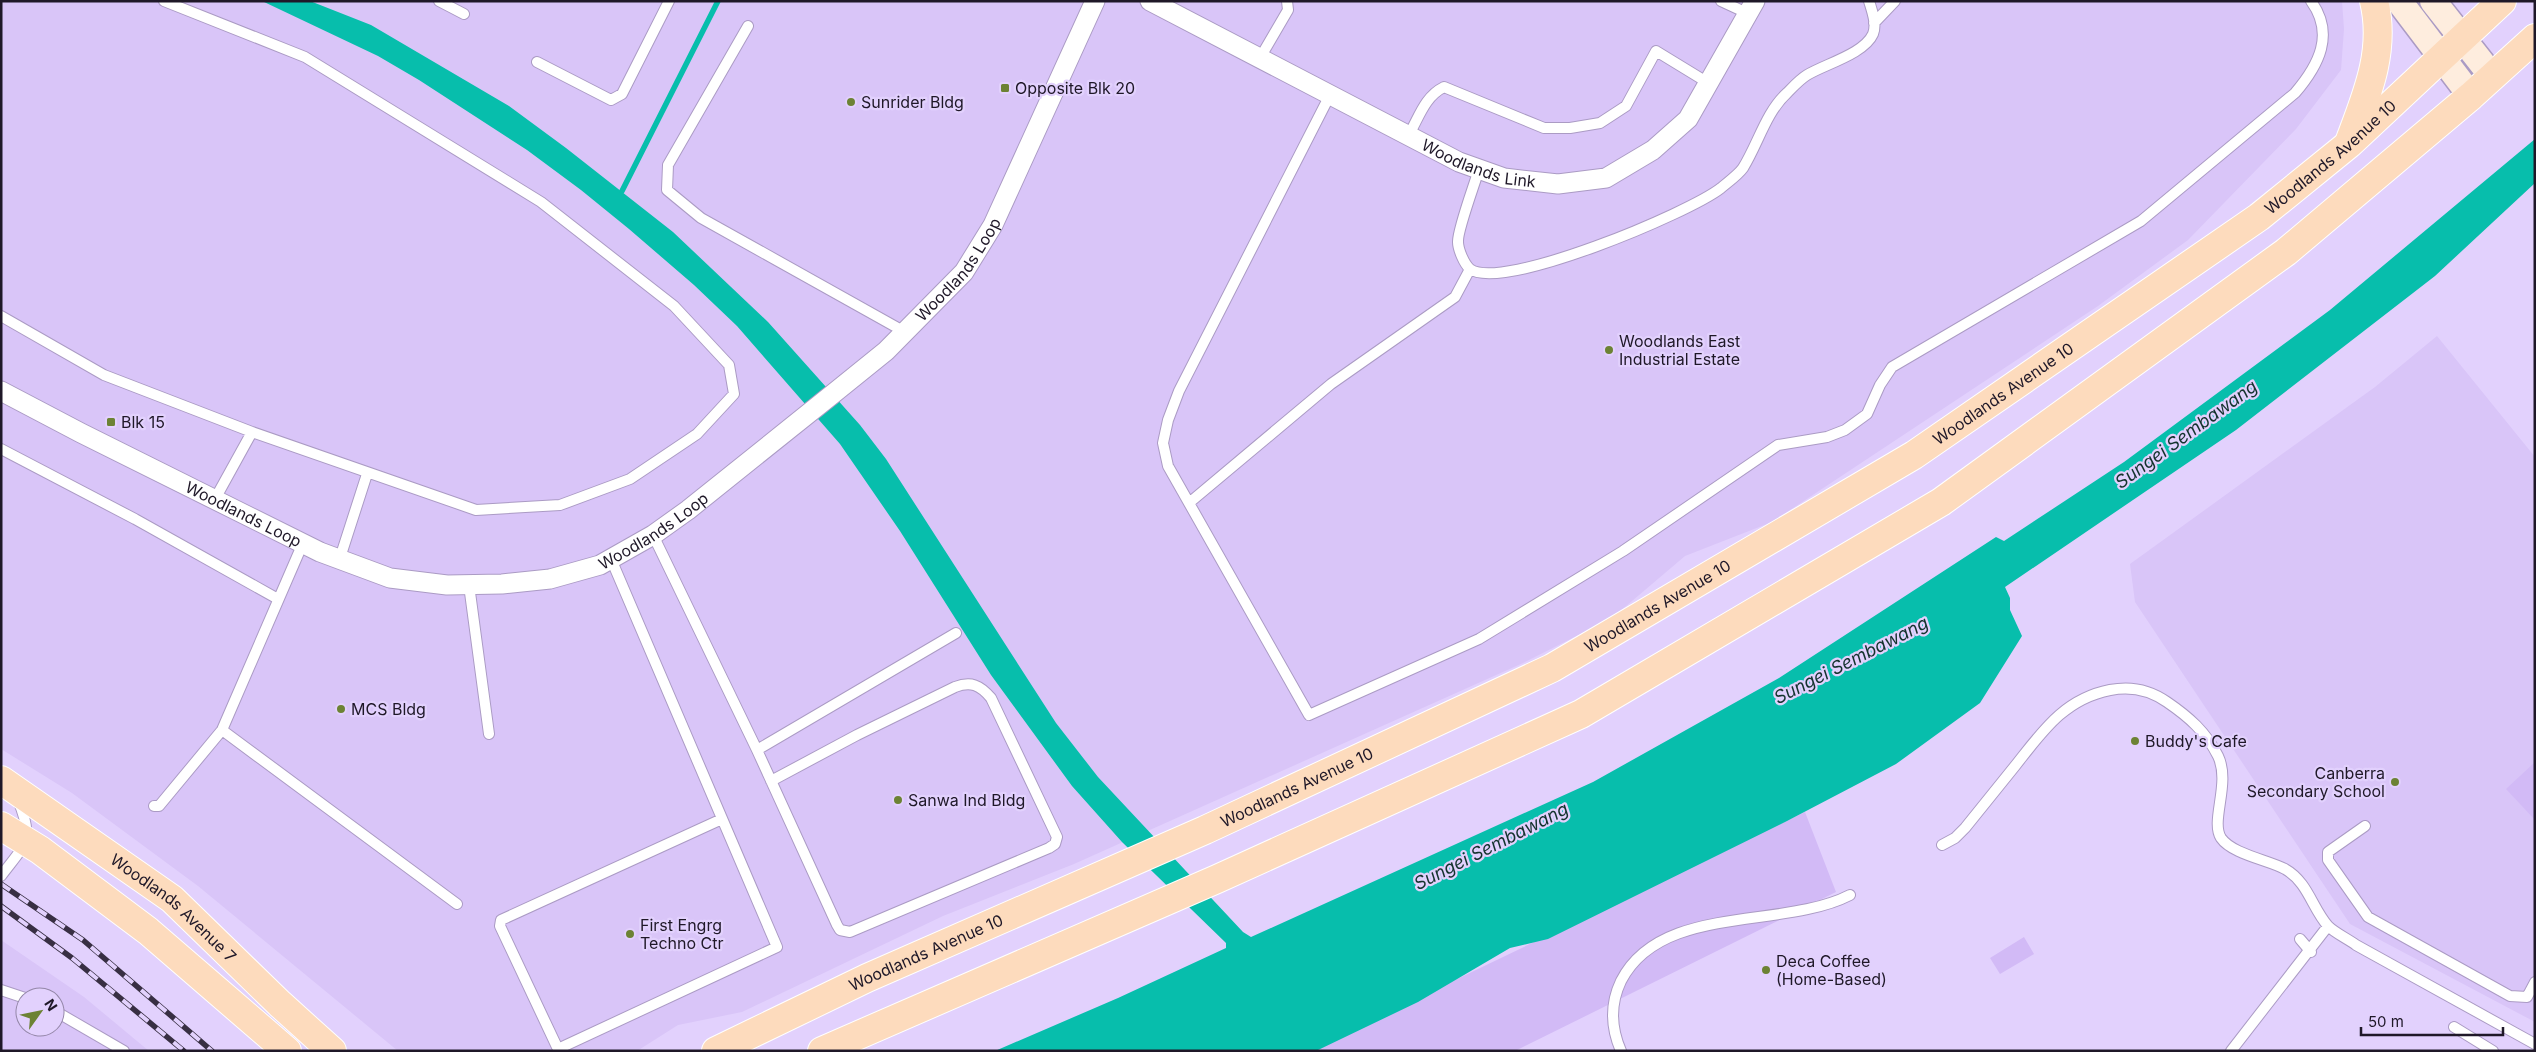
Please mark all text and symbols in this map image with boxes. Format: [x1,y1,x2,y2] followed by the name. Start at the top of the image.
[1015,78,1135,98] place label: Opposite Blk 20
[999,82,1011,94] marker: Opposite Blk 20
[861,92,964,112] place label: Sunrider Bldg
[2260,95,2400,218] street label: Woodlands Avenue 10
[845,96,857,108] marker: Sunrider Bldg
[1418,134,1537,191] street label: Woodlands Link
[911,215,1005,325] street label: Woodlands Loop
[1619,331,1740,369] place label: Woodlands East Industrial Estate
[1929,338,2077,449] street label: Woodlands Avenue 10
[1603,344,1615,356] marker: Woodlands East Industrial Estate
[2111,375,2261,493] water label: Sungei Sembawang
[121,412,165,432] place label: Blk 15
[105,416,117,428] marker: Blk 15
[182,477,305,551] street label: Woodlands Loop
[595,488,712,574] street label: Woodlands Loop
[1581,555,1734,657] street label: Woodlands Avenue 10
[1770,612,1932,708] water label: Sungei Sembawang
[351,699,426,719] place label: MCS Bldg
[335,703,347,715] marker: MCS Bldg
[2145,731,2247,751] place label: Buddy's Cafe
[2129,735,2141,747] marker: Buddy's Cafe
[1217,743,1376,831] street label: Woodlands Avenue 10
[2247,763,2385,801] place label: Canberra Secondary School
[2389,776,2401,788] marker: Canberra Secondary School
[908,790,1025,810] place label: Sanwa Ind Bldg
[892,794,904,806] marker: Sanwa Ind Bldg
[1410,798,1572,894] water label: Sungei Sembawang
[107,849,241,966] street label: Woodlands Avenue 7
[846,910,1006,995] street label: Woodlands Avenue 10
[640,915,724,953] place label: First Engrg Techno Ctr
[624,928,636,940] marker: First Engrg Techno Ctr
[1776,951,1887,989] place label: Deca Coffee (Home-Based)
[1760,964,1772,976] marker: Deca Coffee (Home-Based)
[15,987,65,1037] north arrow
[41,996,61,1014] text: N
[2361,1004,2504,1036] scale bar
[2368,1012,2404,1031] text: 50 m

